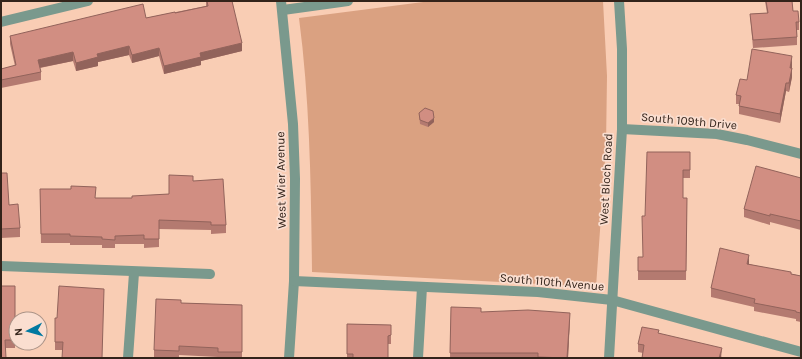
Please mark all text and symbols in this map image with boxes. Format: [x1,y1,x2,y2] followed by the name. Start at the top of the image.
[640,110,738,132] street label: South 109th Drive
[273,131,289,229] street label: West Wier Avenue
[597,133,615,225] street label: West Bloch Road
[499,270,605,294] street label: South 110th Avenue
[8,311,48,351] north arrow
[12,327,25,337] text: N

